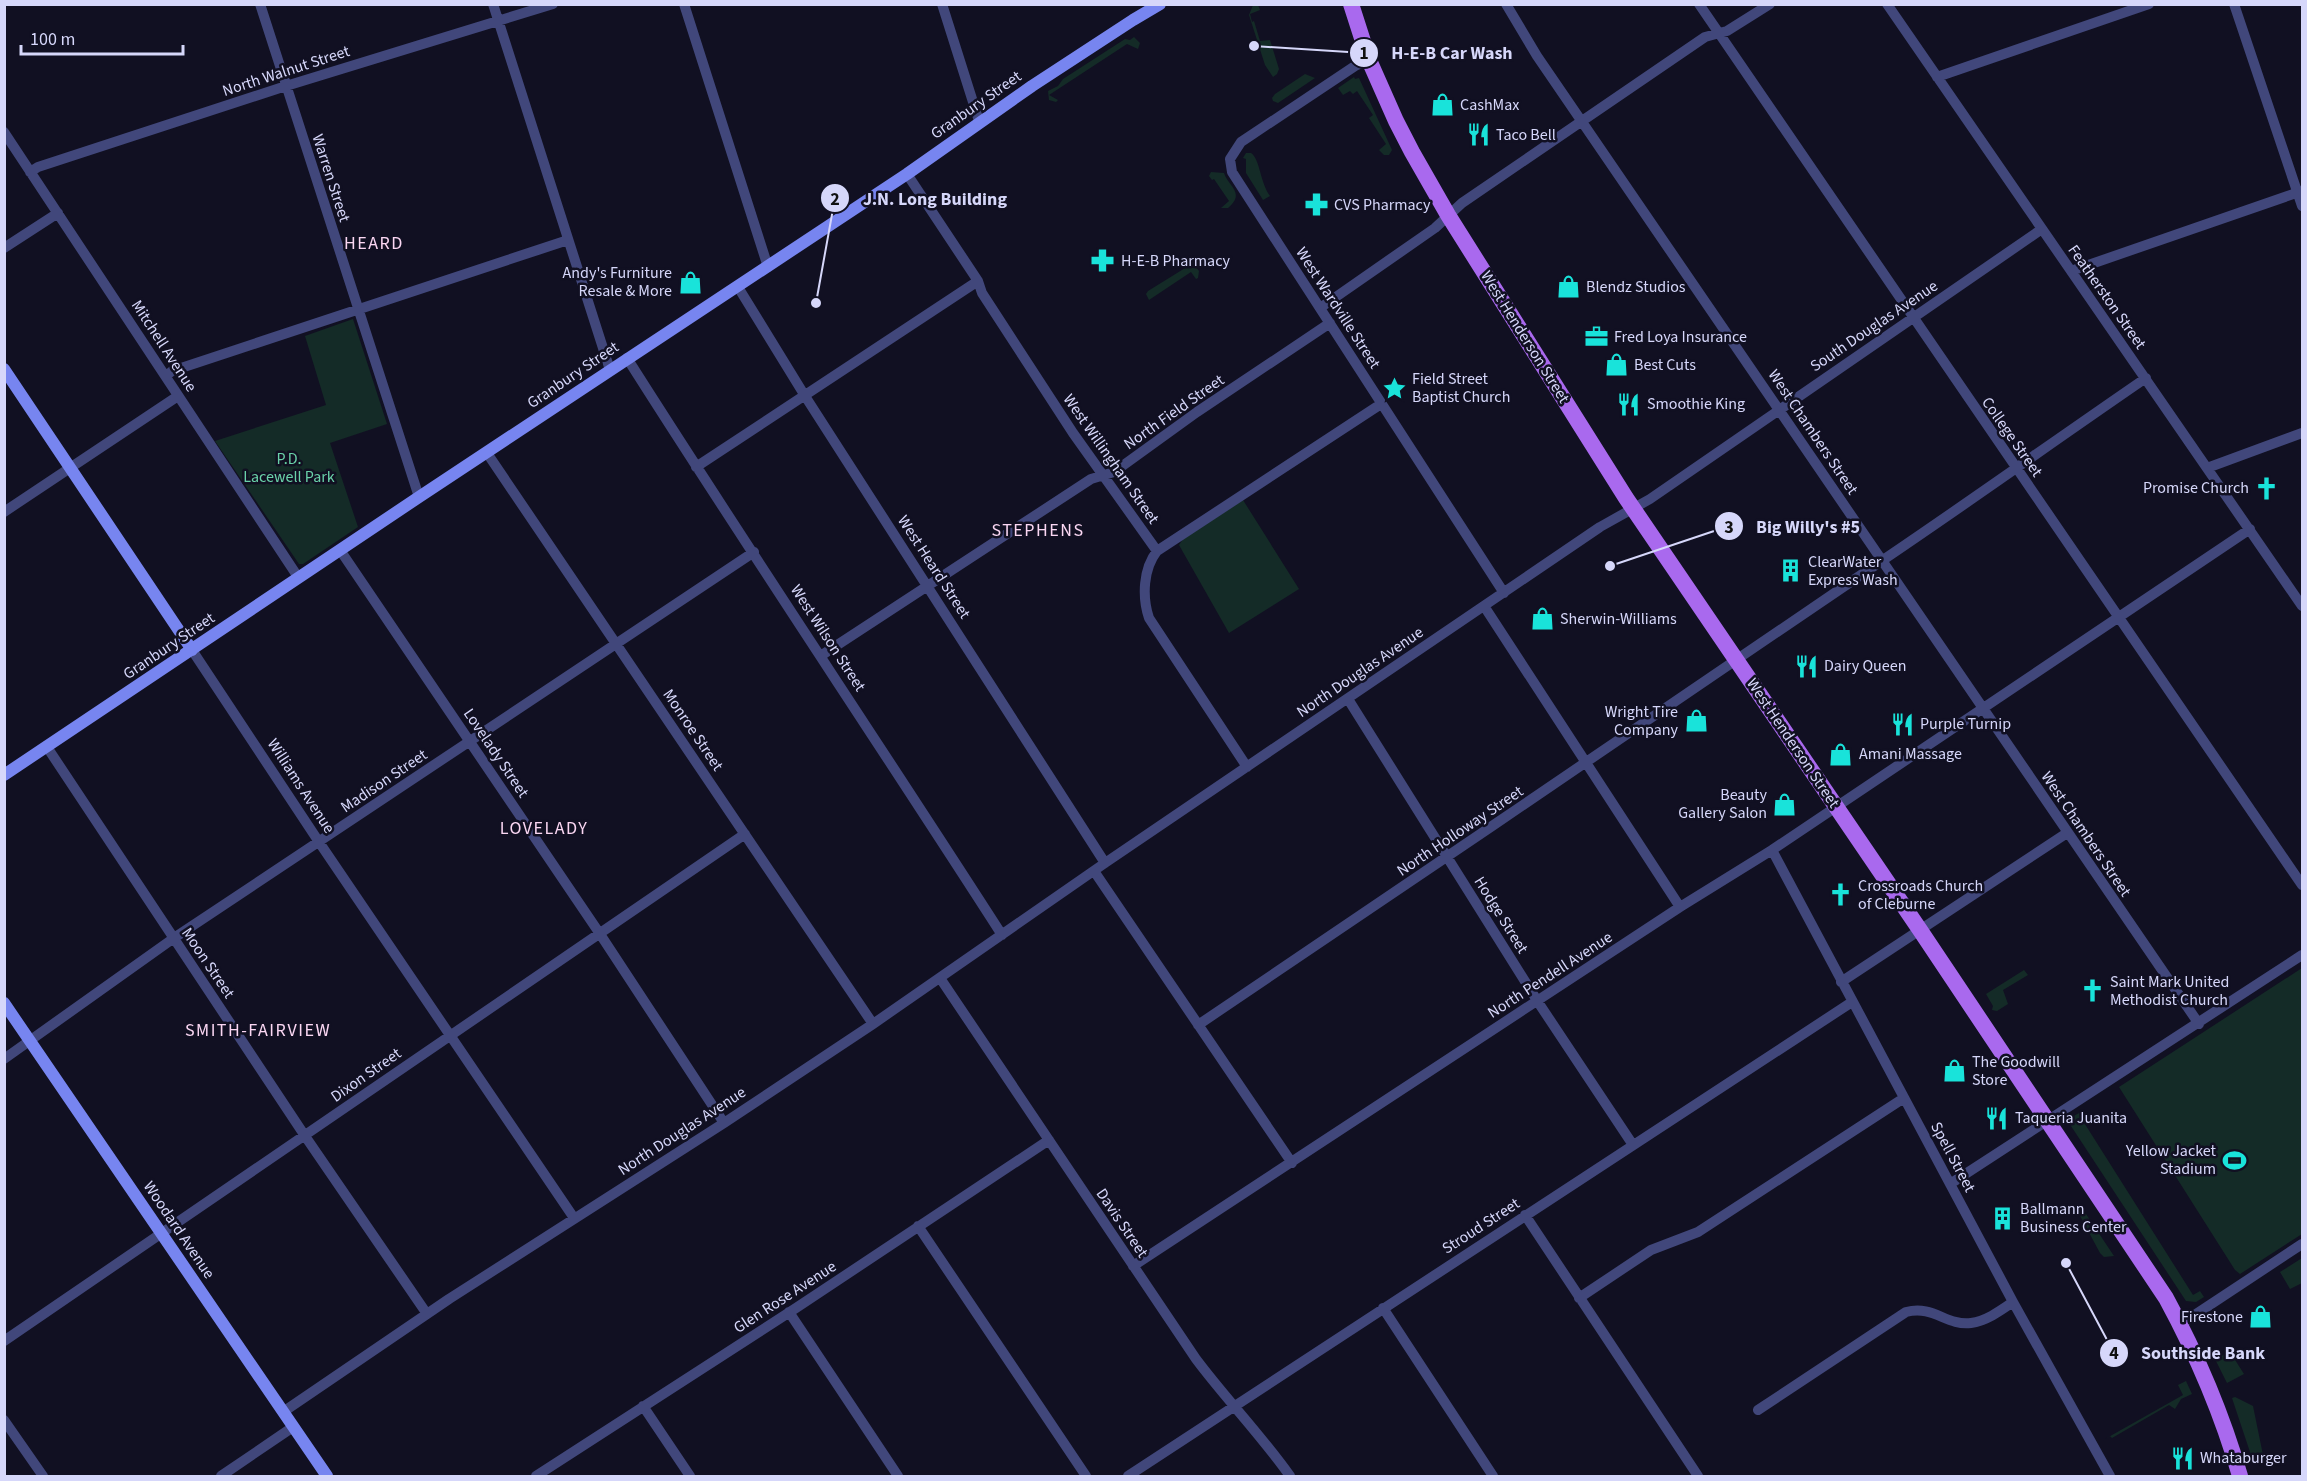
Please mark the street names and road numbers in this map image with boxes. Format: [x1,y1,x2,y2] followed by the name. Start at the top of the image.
[220,40,353,102] street label: North Walnut Street
[926,65,1026,144] street label: Granbury Street
[306,131,356,225] street label: Warren Street
[2063,240,2152,354] street label: Featherston Street
[1290,243,1386,374] street label: West Wardville Street
[1475,267,1575,408] street label: West Henderson Street
[1806,275,1942,377] street label: South Douglas Avenue
[126,296,202,396] street label: Mitchell Avenue
[523,336,624,414] street label: Granbury Street
[1763,365,1864,500] street label: West Chambers Street
[1119,369,1229,455] street label: North Field Street
[1058,390,1165,529] street label: West Willingham Street
[1976,393,2048,482] street label: College Street
[892,511,976,623] street label: West Heard Street
[785,580,871,696] street label: West Wilson Street
[119,607,220,685] street label: Granbury Street
[1292,621,1428,723] street label: North Douglas Avenue
[1741,674,1845,813] street label: West Henderson Street
[658,685,729,776] street label: Monroe Street
[458,704,534,802] street label: Lovelady Street
[262,734,340,838] street label: Williams Avenue
[336,744,432,818] street label: Madison Street
[2036,767,2137,902] street label: West Chambers Street
[1393,780,1528,881] street label: North Holloway Street
[1469,872,1534,958] street label: Hodge Street
[176,923,240,1003] street label: Moon Street
[1483,926,1617,1024] street label: North Pendell Avenue
[326,1042,406,1107] street label: Dixon Street
[614,1081,750,1181] street label: North Douglas Avenue
[1925,1118,1981,1197] street label: Spell Street
[138,1177,220,1283] street label: Woodard Avenue
[1091,1184,1154,1263] street label: Davis Street
[1438,1192,1525,1259] street label: Stroud Street
[729,1255,841,1339] street label: Glen Rose Avenue

